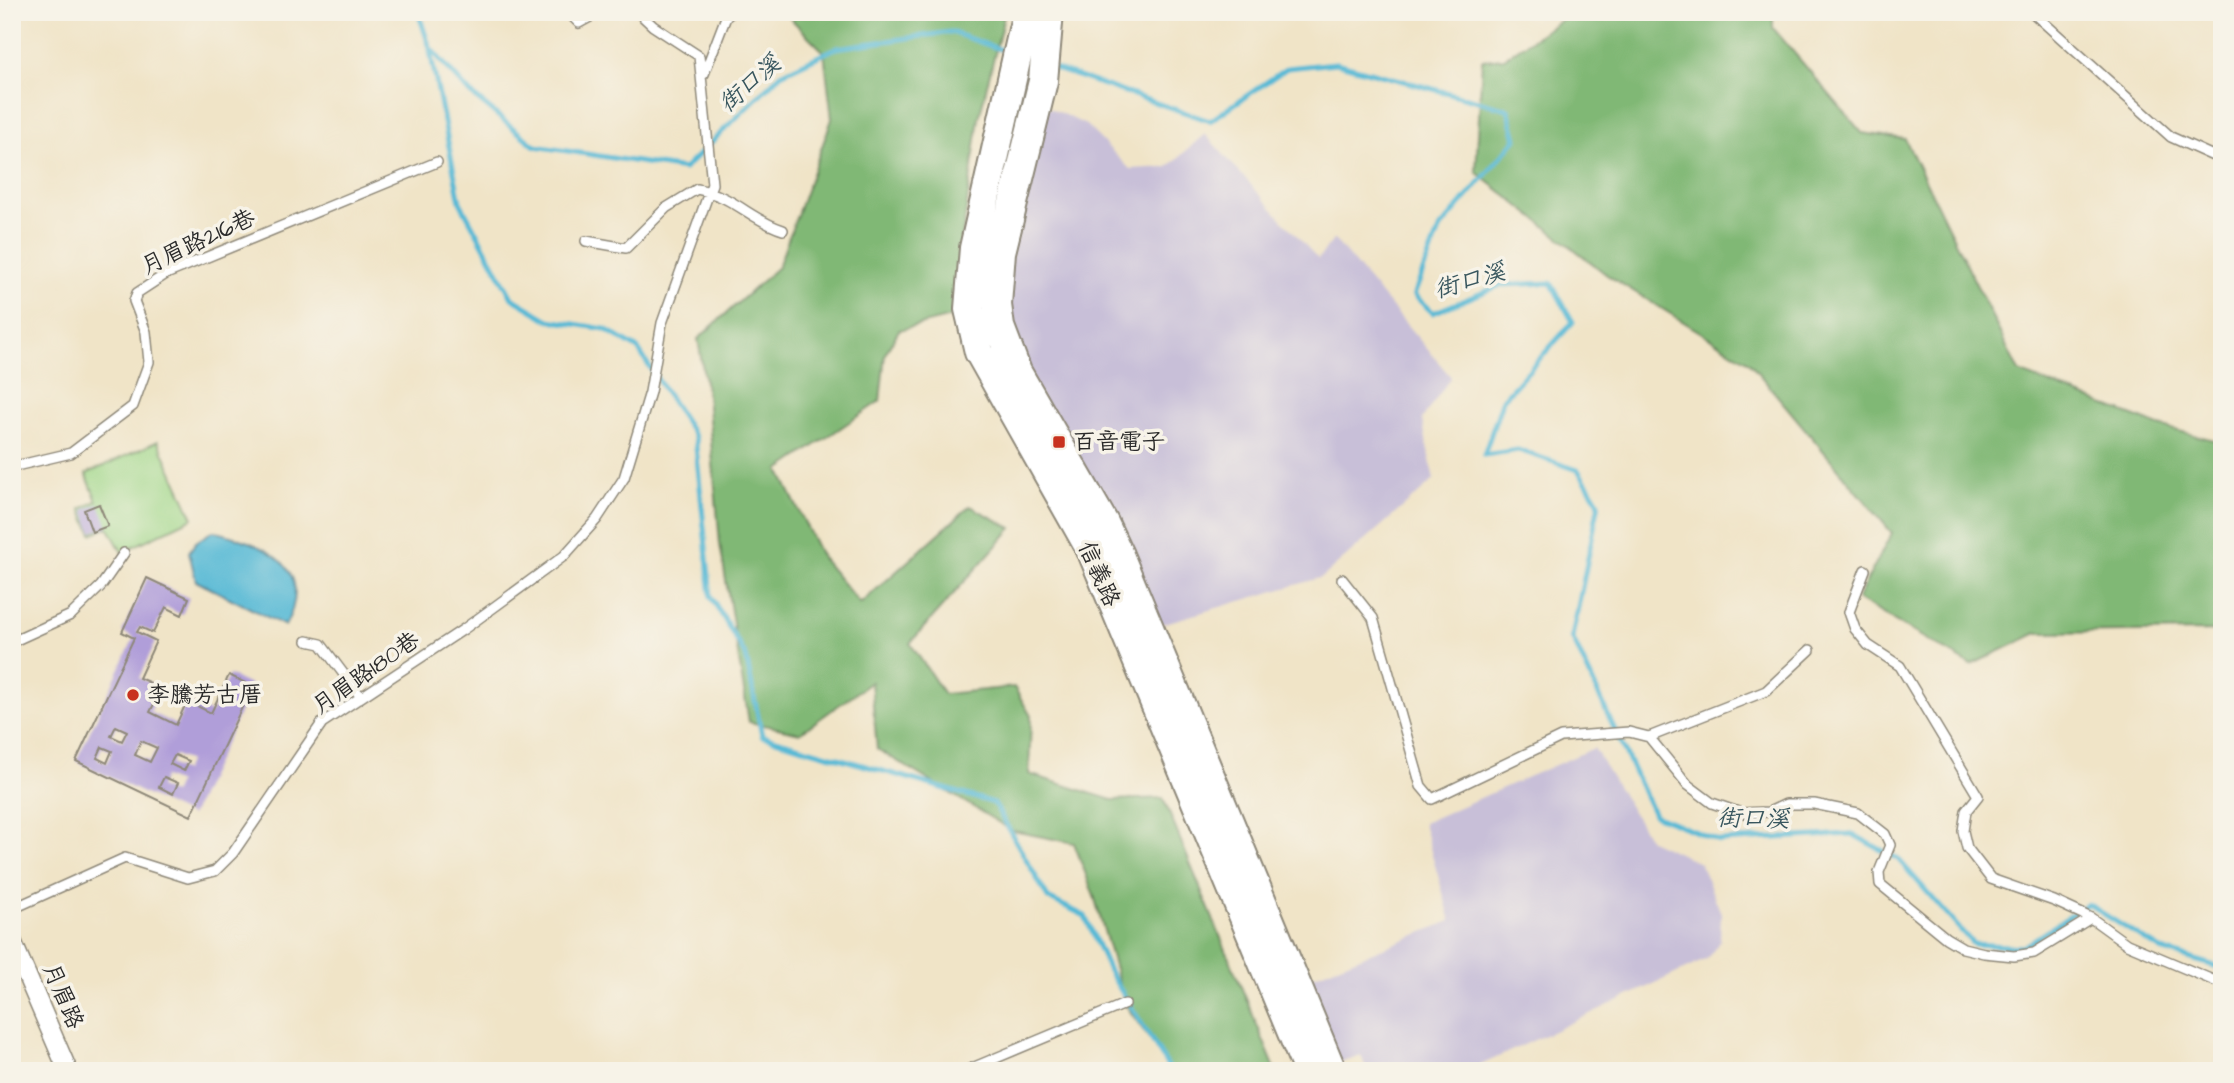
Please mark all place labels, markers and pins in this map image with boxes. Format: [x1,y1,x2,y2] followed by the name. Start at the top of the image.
[1073,426,1165,458] place label: 百音電子
[1051,434,1067,450] marker: 百音電子
[147,679,262,711] place label: 李騰芳古厝
[125,687,141,703] marker: 李騰芳古厝

